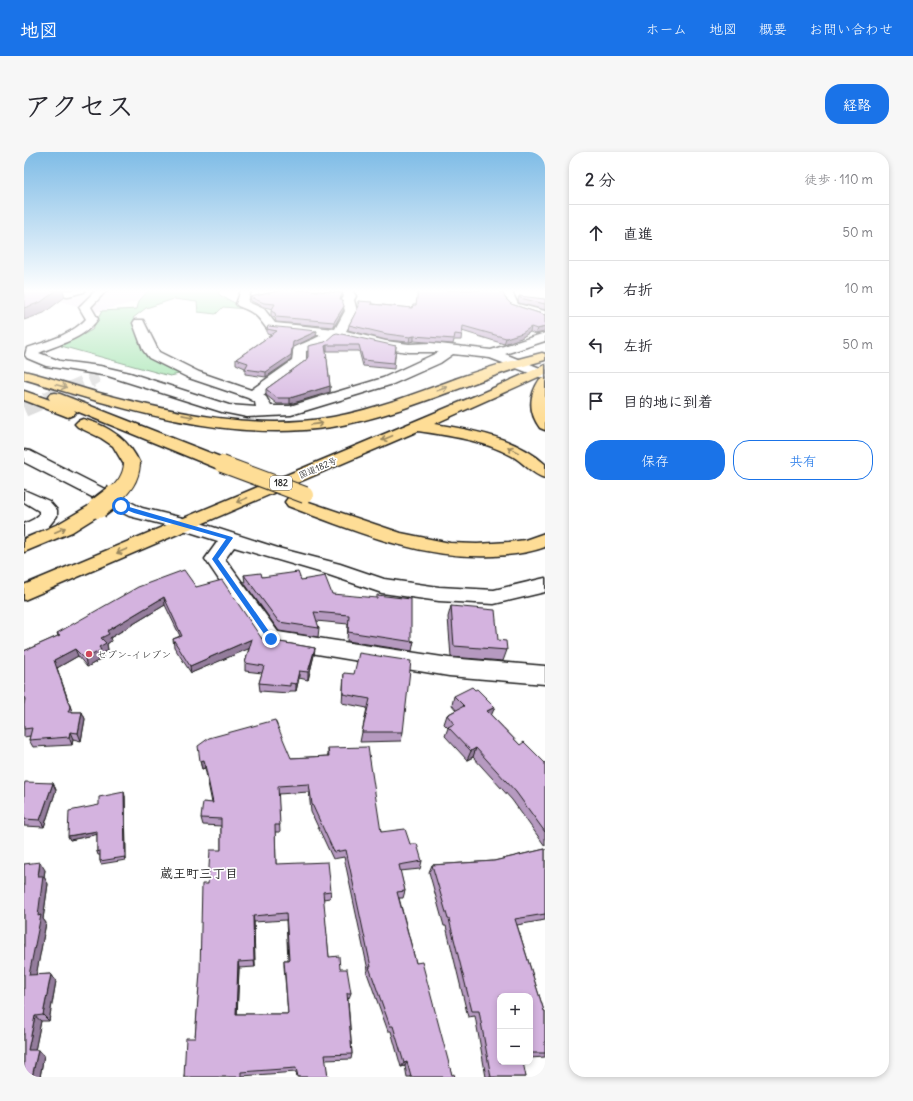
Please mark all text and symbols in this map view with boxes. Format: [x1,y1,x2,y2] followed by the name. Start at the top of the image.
[20,18,58,42] text: 地図
[646,20,687,38] text: ホーム
[709,20,737,38] text: 地図
[759,20,787,38] text: 概要
[809,20,893,38] text: お問い合わせ
[825,84,889,124] button: 経路
[24,88,134,124] text: アクセス
[585,169,615,191] text: 2 分
[805,171,873,188] text: 徒歩 · 110 m
[585,222,607,244] icon: ahead
[623,224,653,243] text: 直進
[842,224,873,241] text: 50 m
[585,278,607,300] icon: right
[623,280,653,299] text: 右折
[845,280,873,297] text: 10 m
[585,334,607,356] icon: left
[623,336,653,355] text: 左折
[842,336,873,353] text: 50 m
[55,383,68,390] one-way arrow
[435,384,447,392] one-way arrow
[585,390,607,412] icon: arrive
[623,392,713,411] text: 目的地に到着
[181,413,194,421] one-way arrow
[310,420,323,427] one-way arrow
[382,435,394,442] one-way arrow
[585,440,725,480] button: 保存
[733,440,873,480] button: 共有
[508,446,520,453] one-way arrow
[297,455,339,481] street label: 国道182号
[270,476,292,490] road number: 182
[236,496,248,504] one-way arrow
[112,497,130,515] route start
[53,526,65,533] one-way arrow
[117,547,129,555] one-way arrow
[262,630,280,648] route end
[97,648,171,661] place label: セブン-イレブン
[84,649,94,659] marker: セブン-イレブン
[160,865,238,882] district label: 蔵王町三丁目
[497,993,533,1065] map controls
[497,993,533,1029] button: +
[497,1029,533,1065] button: −

